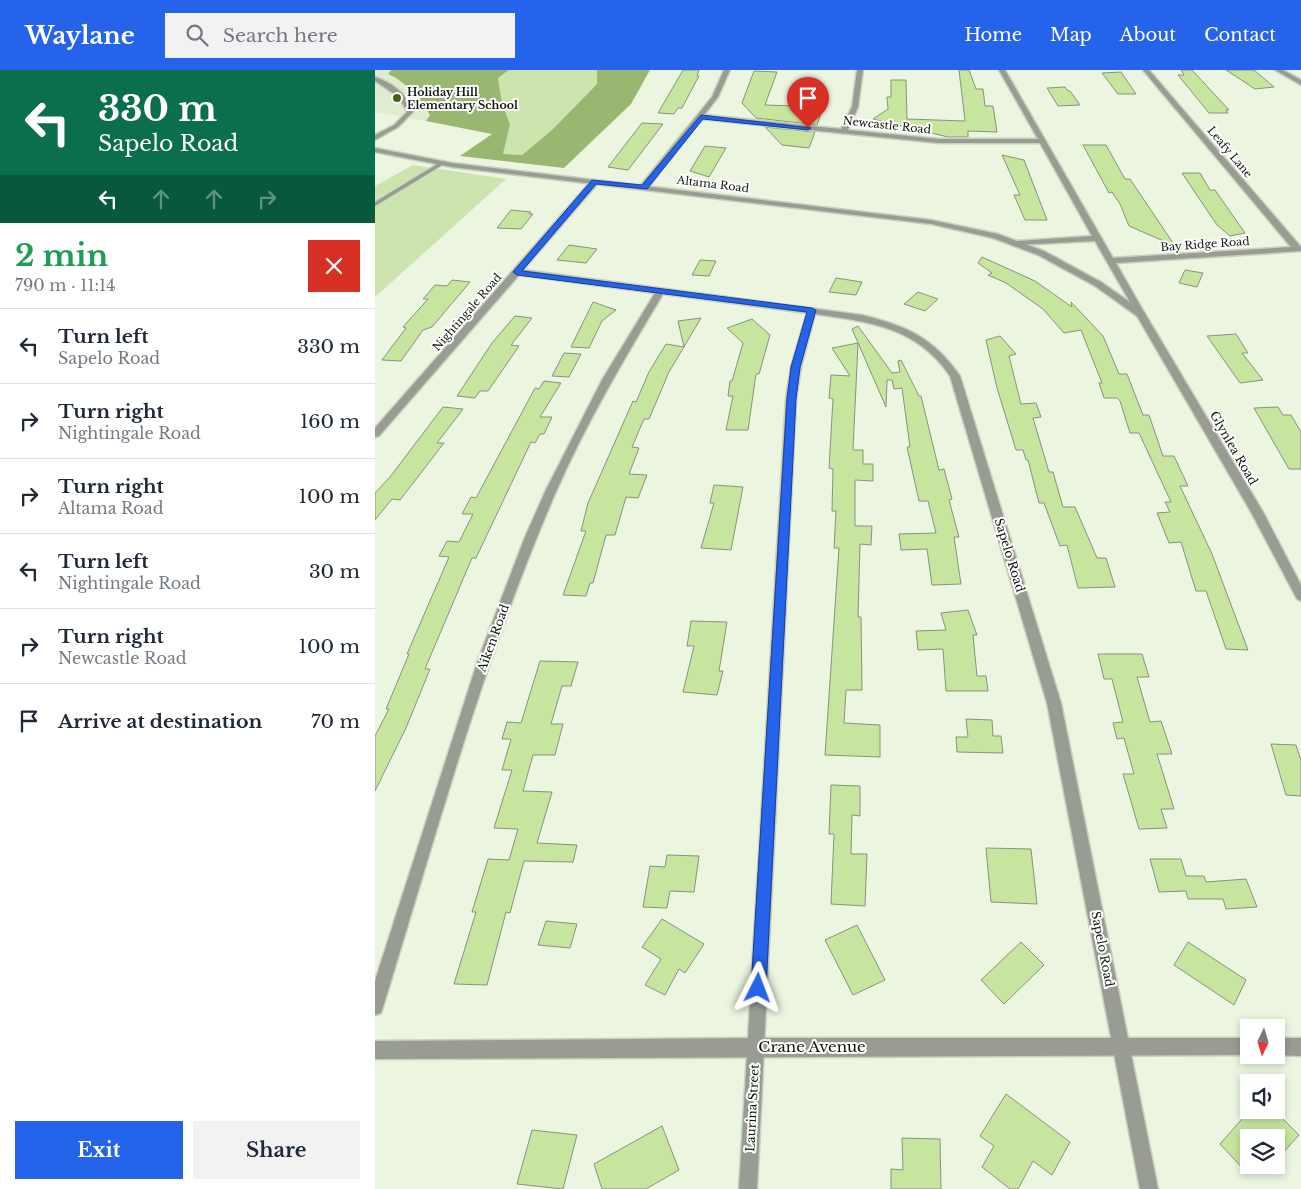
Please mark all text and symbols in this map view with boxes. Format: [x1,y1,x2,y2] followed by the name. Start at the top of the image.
[165,13,515,58] search box
[25,21,135,50] text: Waylane
[183,21,211,49] icon: search
[223,24,338,47] text: Search here
[964,24,1022,46] text: Home
[1050,24,1092,46] text: Map
[1120,24,1176,46] text: About
[1204,24,1276,46] text: Contact
[787,77,829,128] pin
[794,84,822,112] icon: arrive
[407,85,518,112] place label: Holiday Hill Elementary School
[98,87,217,130] text: 330 m
[15,90,80,155] icon: left
[391,92,403,104] marker: Holiday Hill Elementary School
[842,113,932,137] street label: Newcastle Road
[1204,123,1256,181] street label: Leafy Lane
[98,130,238,157] text: Sapelo Road
[675,173,750,195] street label: Altama Road
[94,185,122,213] icon: left
[147,185,175,213] icon: ahead
[200,185,228,213] icon: ahead
[253,185,281,213] icon: right
[1160,234,1251,254] street label: Bay Ridge Road
[15,237,108,274] text: 2 min
[308,240,360,292] button: close
[430,270,505,354] street label: Nightingale Road
[15,275,116,295] text: 790 m · 11:14
[58,325,149,348] text: Turn left
[15,332,43,360] icon: left
[297,335,360,358] text: 330 m
[58,348,160,368] text: Sapelo Road
[58,400,164,423] text: Turn right
[15,407,43,435] icon: right
[1207,408,1261,488] street label: Glynlea Road
[300,410,360,433] text: 160 m
[58,423,201,443] text: Nightingale Road
[58,475,164,498] text: Turn right
[15,482,43,510] icon: right
[299,485,360,508] text: 100 m
[58,498,164,518] text: Altama Road
[992,516,1028,594] street label: Sapelo Road
[58,550,149,573] text: Turn left
[15,557,43,585] icon: left
[309,560,360,583] text: 30 m
[58,573,201,593] text: Nightingale Road
[473,602,512,675] street label: Aiken Road
[58,625,164,648] text: Turn right
[15,632,43,660] icon: right
[299,635,360,658] text: 100 m
[58,648,187,668] text: Newcastle Road
[15,707,43,735] icon: arrive
[58,710,262,733] text: Arrive at destination
[311,710,360,733] text: 70 m
[1088,910,1118,988] street label: Sapelo Road
[731,961,783,1013] position arrow
[1240,1019,1285,1064] north arrow
[1240,1019,1285,1174] map controls
[758,1037,866,1056] street label: Crane Avenue
[742,1063,762,1152] street label: Laurina Street
[1240,1074,1285,1119] button: sound
[15,1121,183,1179] button: Exit
[193,1121,360,1179] button: Share
[1240,1129,1285,1174] button: layers

